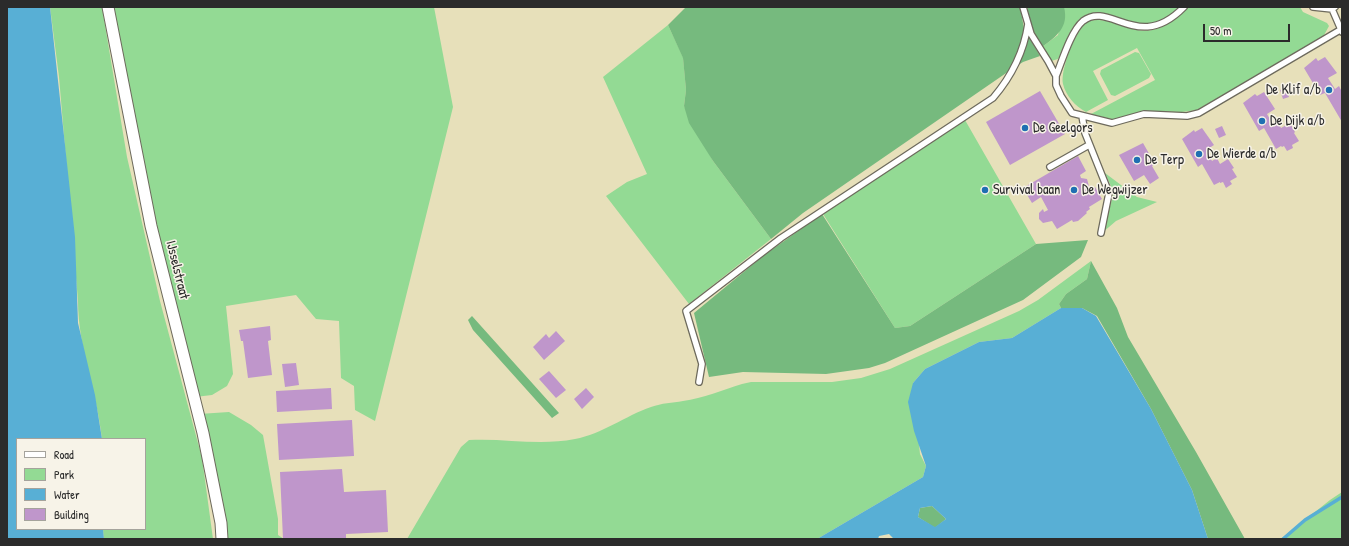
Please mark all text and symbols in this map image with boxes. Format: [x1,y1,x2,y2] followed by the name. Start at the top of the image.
[1205,16,1292,42] scale bar
[1210,22,1231,39] text: 50 m
[1266,82,1321,98] place label: De Klif a/b
[1324,85,1334,95] marker: De Klif a/b
[1270,113,1325,129] place label: De Dijk a/b
[1257,116,1267,126] marker: De Dijk a/b
[1033,120,1093,136] place label: De Geelgors
[1020,123,1030,133] marker: De Geelgors
[1207,146,1277,162] place label: De Wierde a/b
[1194,149,1204,159] marker: De Wierde a/b
[1145,152,1184,168] place label: De Terp
[1132,155,1142,165] marker: De Terp
[993,182,1060,198] place label: Survival baan
[1082,182,1148,198] place label: De Wegwijzer
[980,185,990,195] marker: Survival baan
[1069,185,1079,195] marker: De Wegwijzer
[162,239,192,301] street label: IJsselstraat
[16,438,146,530] legend
[54,446,74,463] text: Road
[54,466,74,483] text: Park
[54,486,80,503] text: Water
[54,506,89,523] text: Building

